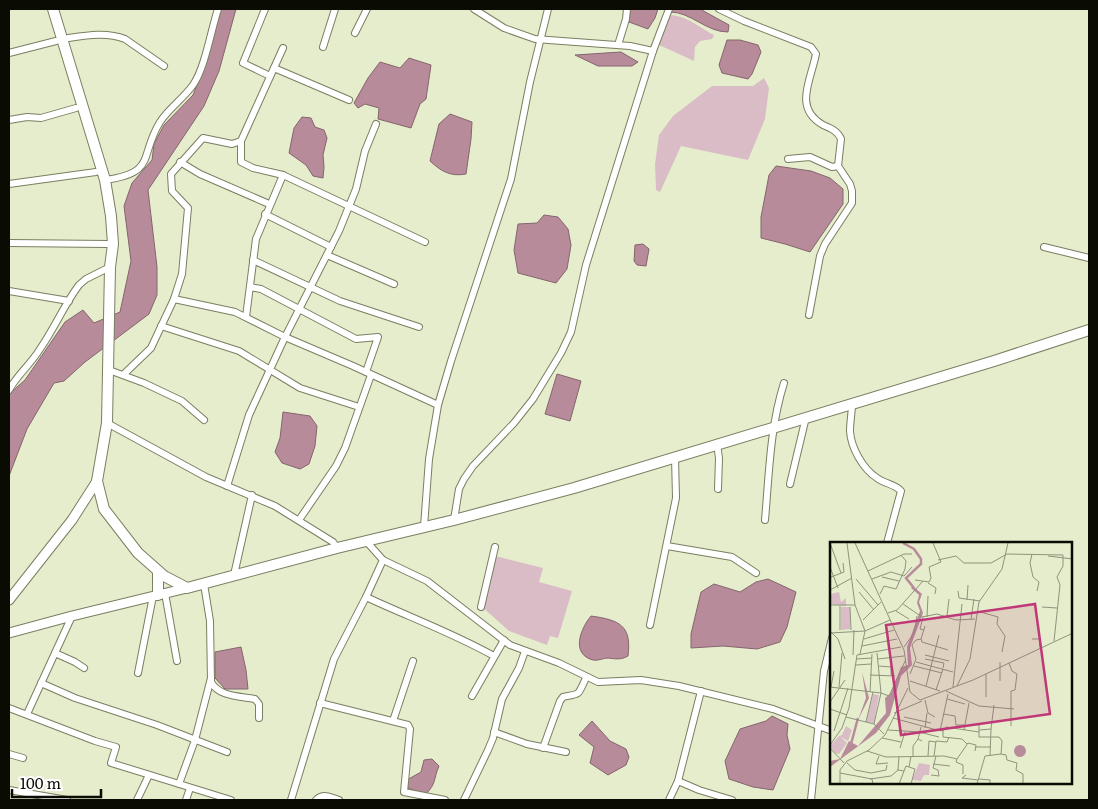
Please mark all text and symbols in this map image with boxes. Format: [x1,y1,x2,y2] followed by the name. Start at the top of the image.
[830,542,1073,784] inset map
[12,766,101,798] scale bar
[20,771,61,794] text: 100 m

